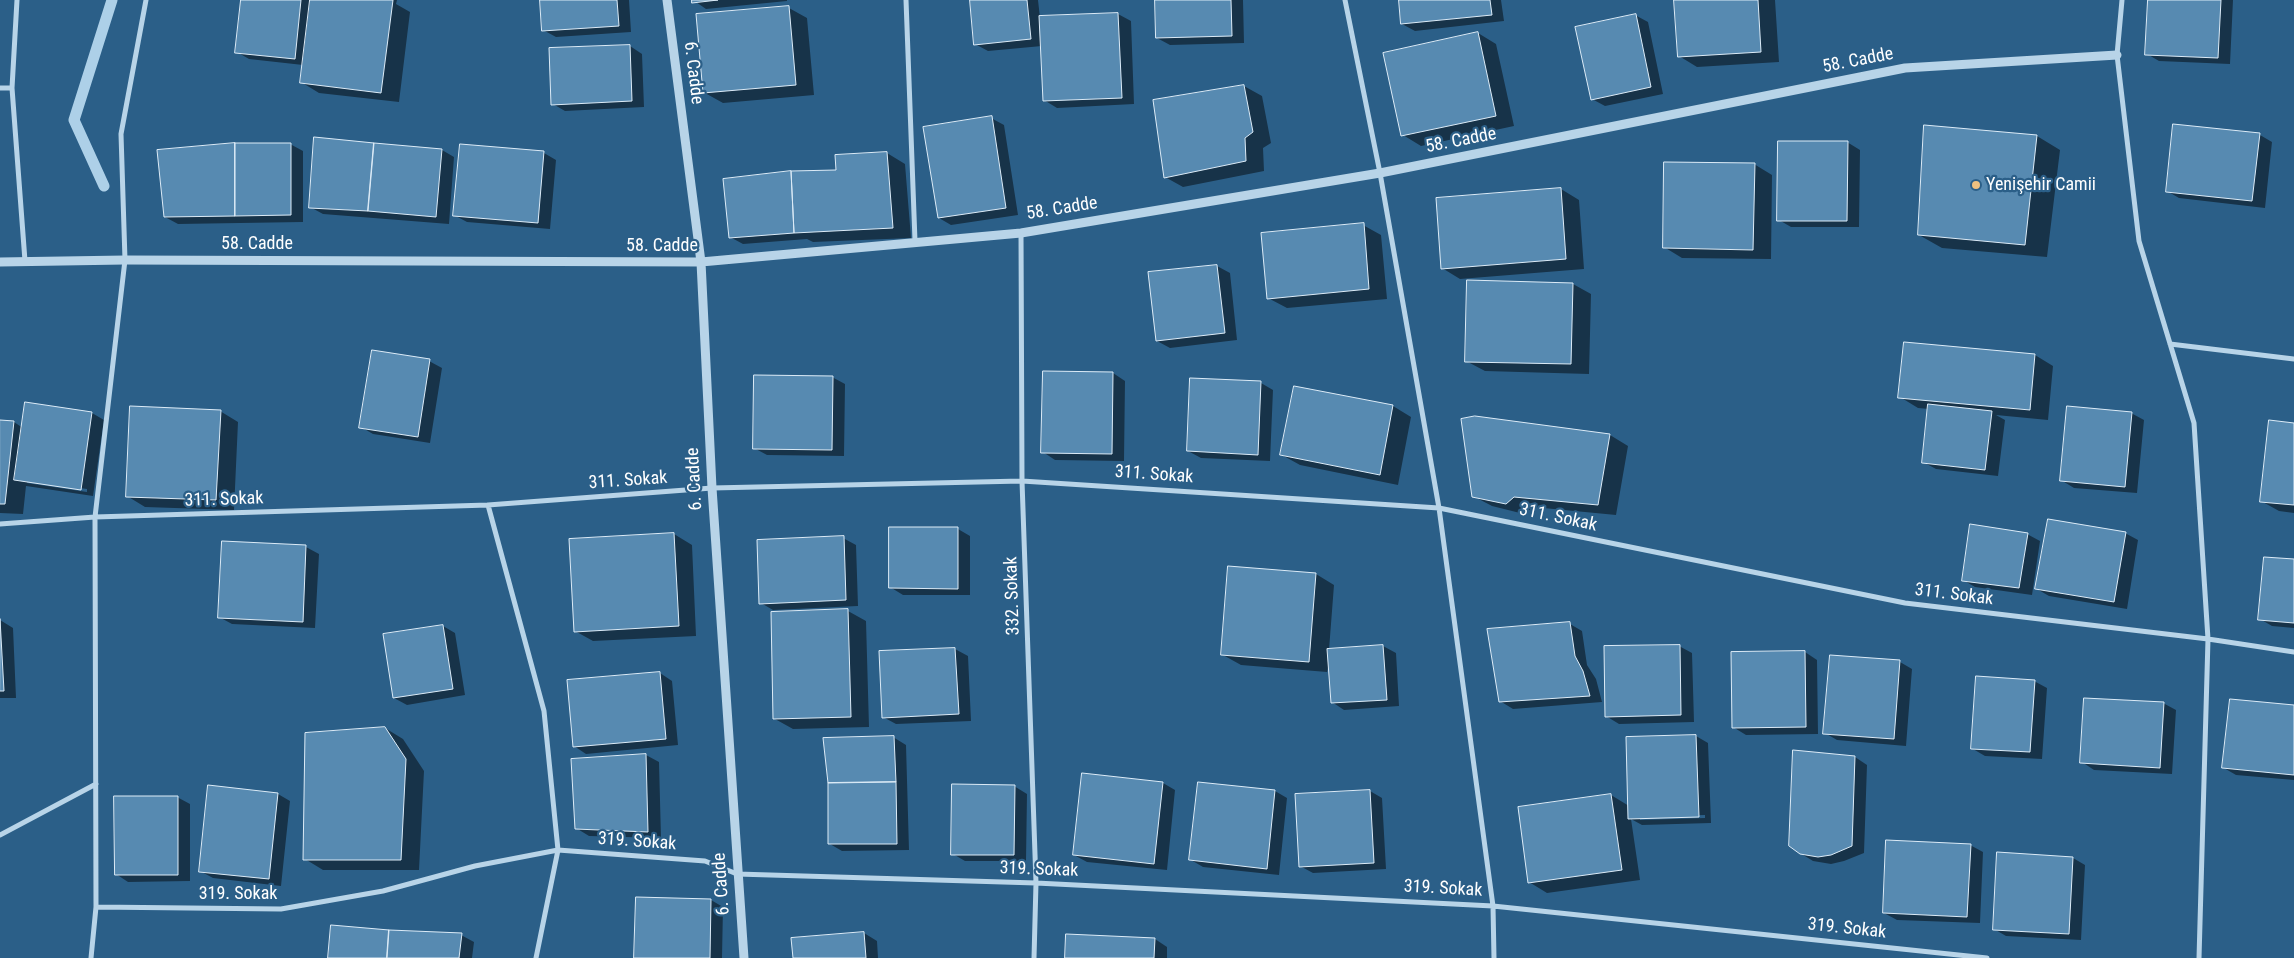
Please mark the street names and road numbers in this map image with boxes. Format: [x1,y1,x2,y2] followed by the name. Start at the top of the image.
[678,40,708,106] street label: 6. Cadde
[1821,44,1895,78] street label: 58. Cadde
[1424,124,1498,158] street label: 58. Cadde
[1025,193,1099,225] street label: 58. Cadde
[221,233,293,255] street label: 58. Cadde
[626,235,698,257] street label: 58. Cadde
[683,447,707,511] street label: 6. Cadde
[1114,461,1194,489] street label: 311. Sokak
[588,467,668,495] street label: 311. Sokak
[184,488,264,512] street label: 311. Sokak
[1517,499,1599,537] street label: 311. Sokak
[1001,556,1025,636] street label: 332. Sokak
[1914,579,1994,611] street label: 311. Sokak
[597,828,677,856] street label: 319. Sokak
[709,852,735,916] street label: 6. Cadde
[999,858,1079,882] street label: 319. Sokak
[1403,876,1483,902] street label: 319. Sokak
[199,883,277,905] street label: 319. Sokak
[1807,914,1887,944] street label: 319. Sokak

